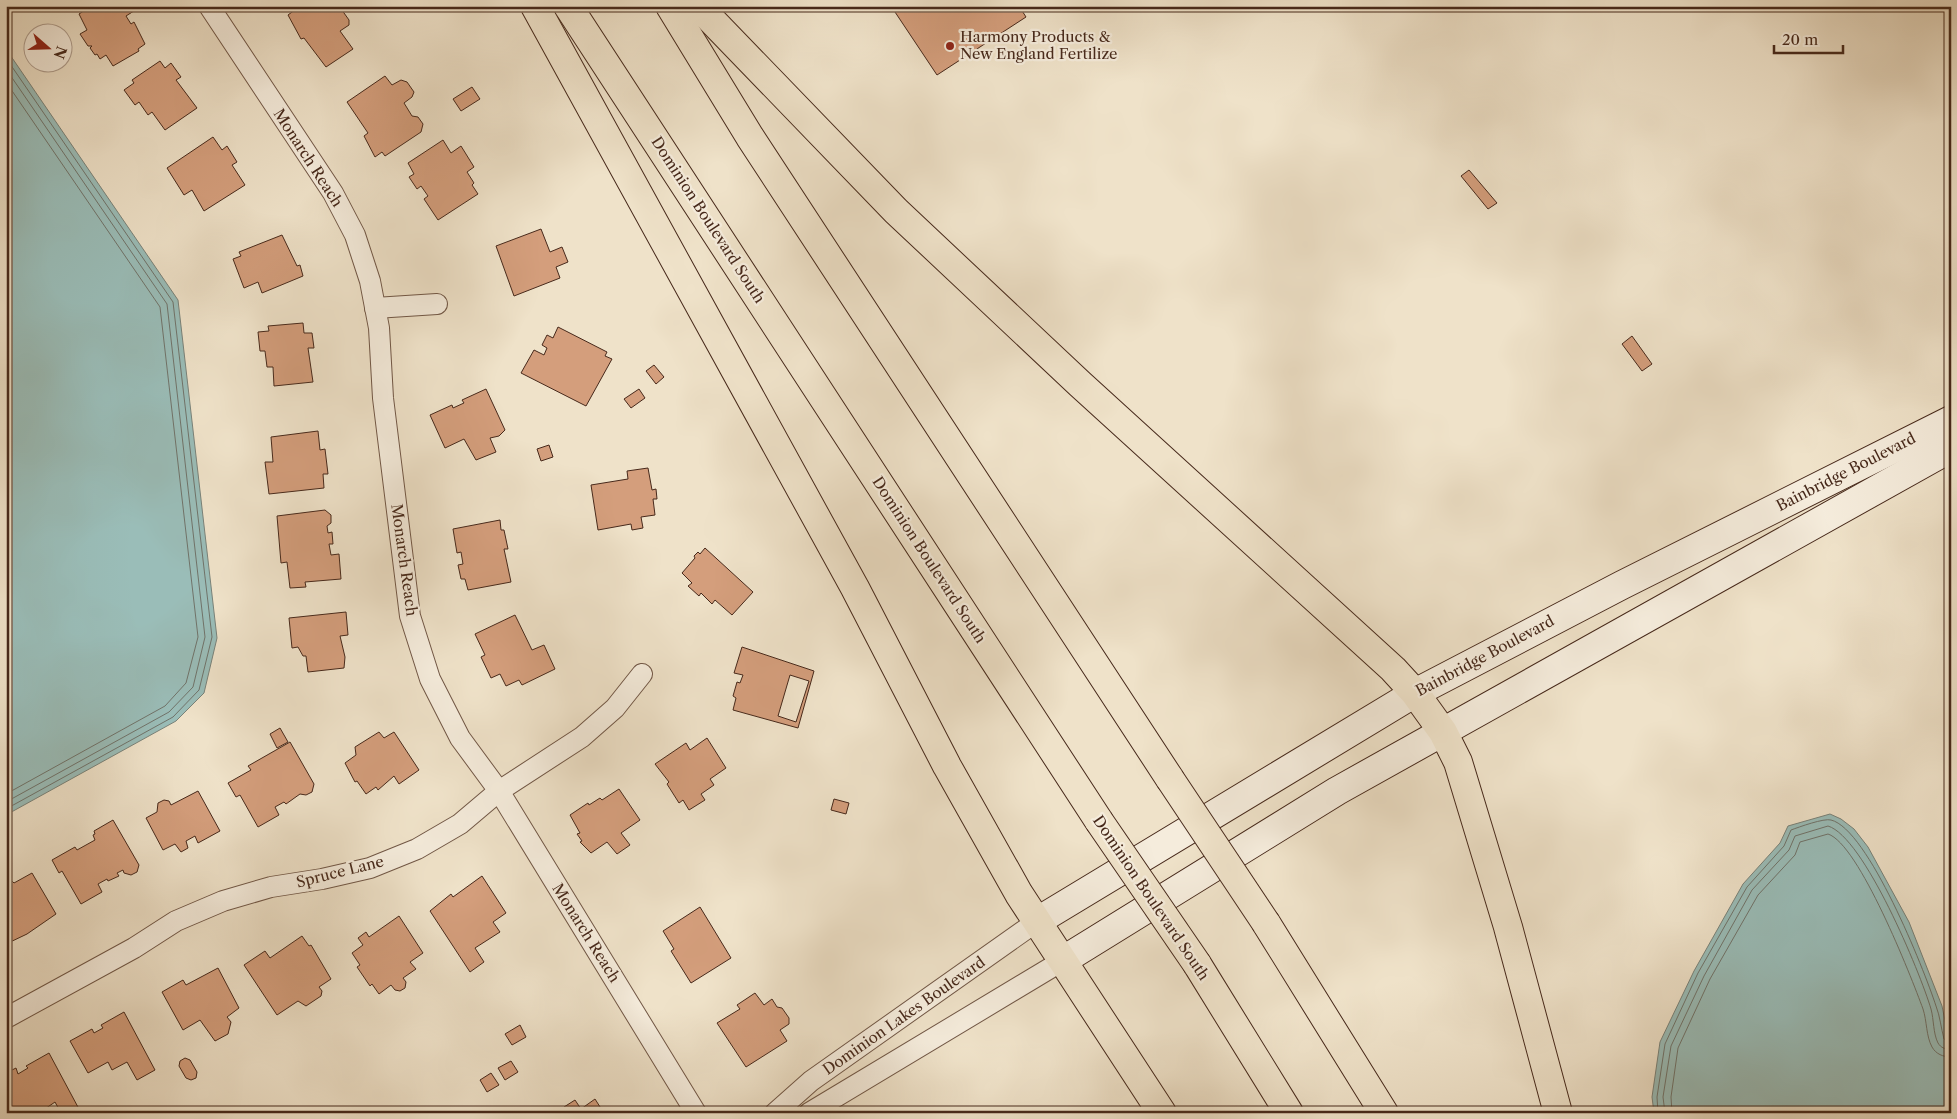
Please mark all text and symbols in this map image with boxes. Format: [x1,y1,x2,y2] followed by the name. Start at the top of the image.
[22,22,72,72] north arrow
[1774,22,1843,54] scale bar
[960,27,1118,63] place label: Harmony Products & New England Fertilize
[1782,30,1818,49] text: 20 m
[944,40,956,52] marker: Harmony Products & New England Fertilize
[50,44,71,61] text: N
[270,105,348,211] street label: Monarch Reach
[647,133,770,307] street label: Dominion Boulevard South
[1773,428,1919,515] street label: Bainbridge Boulevard
[868,473,991,647] street label: Dominion Boulevard South
[387,503,422,618] street label: Monarch Reach
[1412,611,1557,700] street label: Bainbridge Boulevard
[1089,812,1214,984] street label: Dominion Boulevard South
[294,851,386,892] street label: Spruce Lane
[548,880,625,986] street label: Monarch Reach
[819,952,988,1079] street label: Dominion Lakes Boulevard

